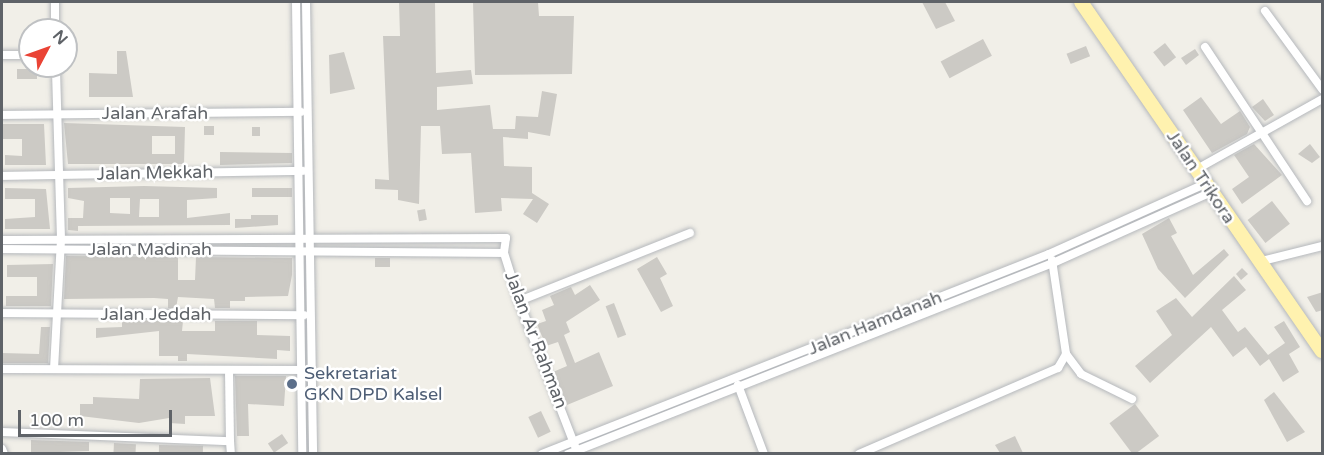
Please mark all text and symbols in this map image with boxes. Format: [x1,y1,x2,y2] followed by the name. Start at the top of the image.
[18,18,78,78] north arrow
[48,26,72,49] text: N
[102,102,208,124] street label: Jalan Arafah
[1162,126,1240,228] street label: Jalan Trikora
[97,161,213,185] street label: Jalan Mekkah
[88,238,212,260] street label: Jalan Madinah
[500,268,572,412] street label: Jalan Ar Rahman
[805,286,945,360] street label: Jalan Hamdanah
[100,303,212,325] street label: Jalan Jeddah
[304,363,443,406] place label: Sekretariat GKN DPD Kalsel
[285,377,299,391] marker: Sekretariat GKN DPD Kalsel
[21,398,176,436] scale bar
[29,409,84,431] text: 100 m

